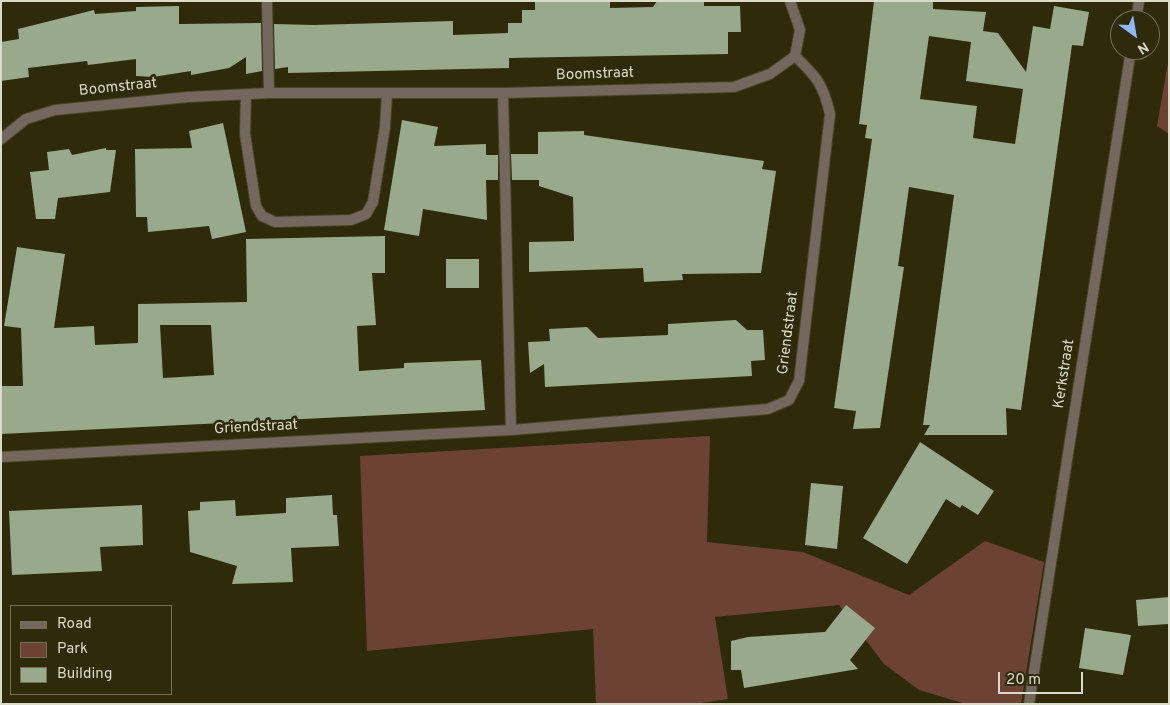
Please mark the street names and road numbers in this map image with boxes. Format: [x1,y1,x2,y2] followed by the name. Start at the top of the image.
[556,65,634,85] street label: Boomstraat
[78,75,158,101] street label: Boomstraat
[775,290,803,376] street label: Griendstraat
[1051,338,1079,410] street label: Kerkstraat
[214,417,298,439] street label: Griendstraat

